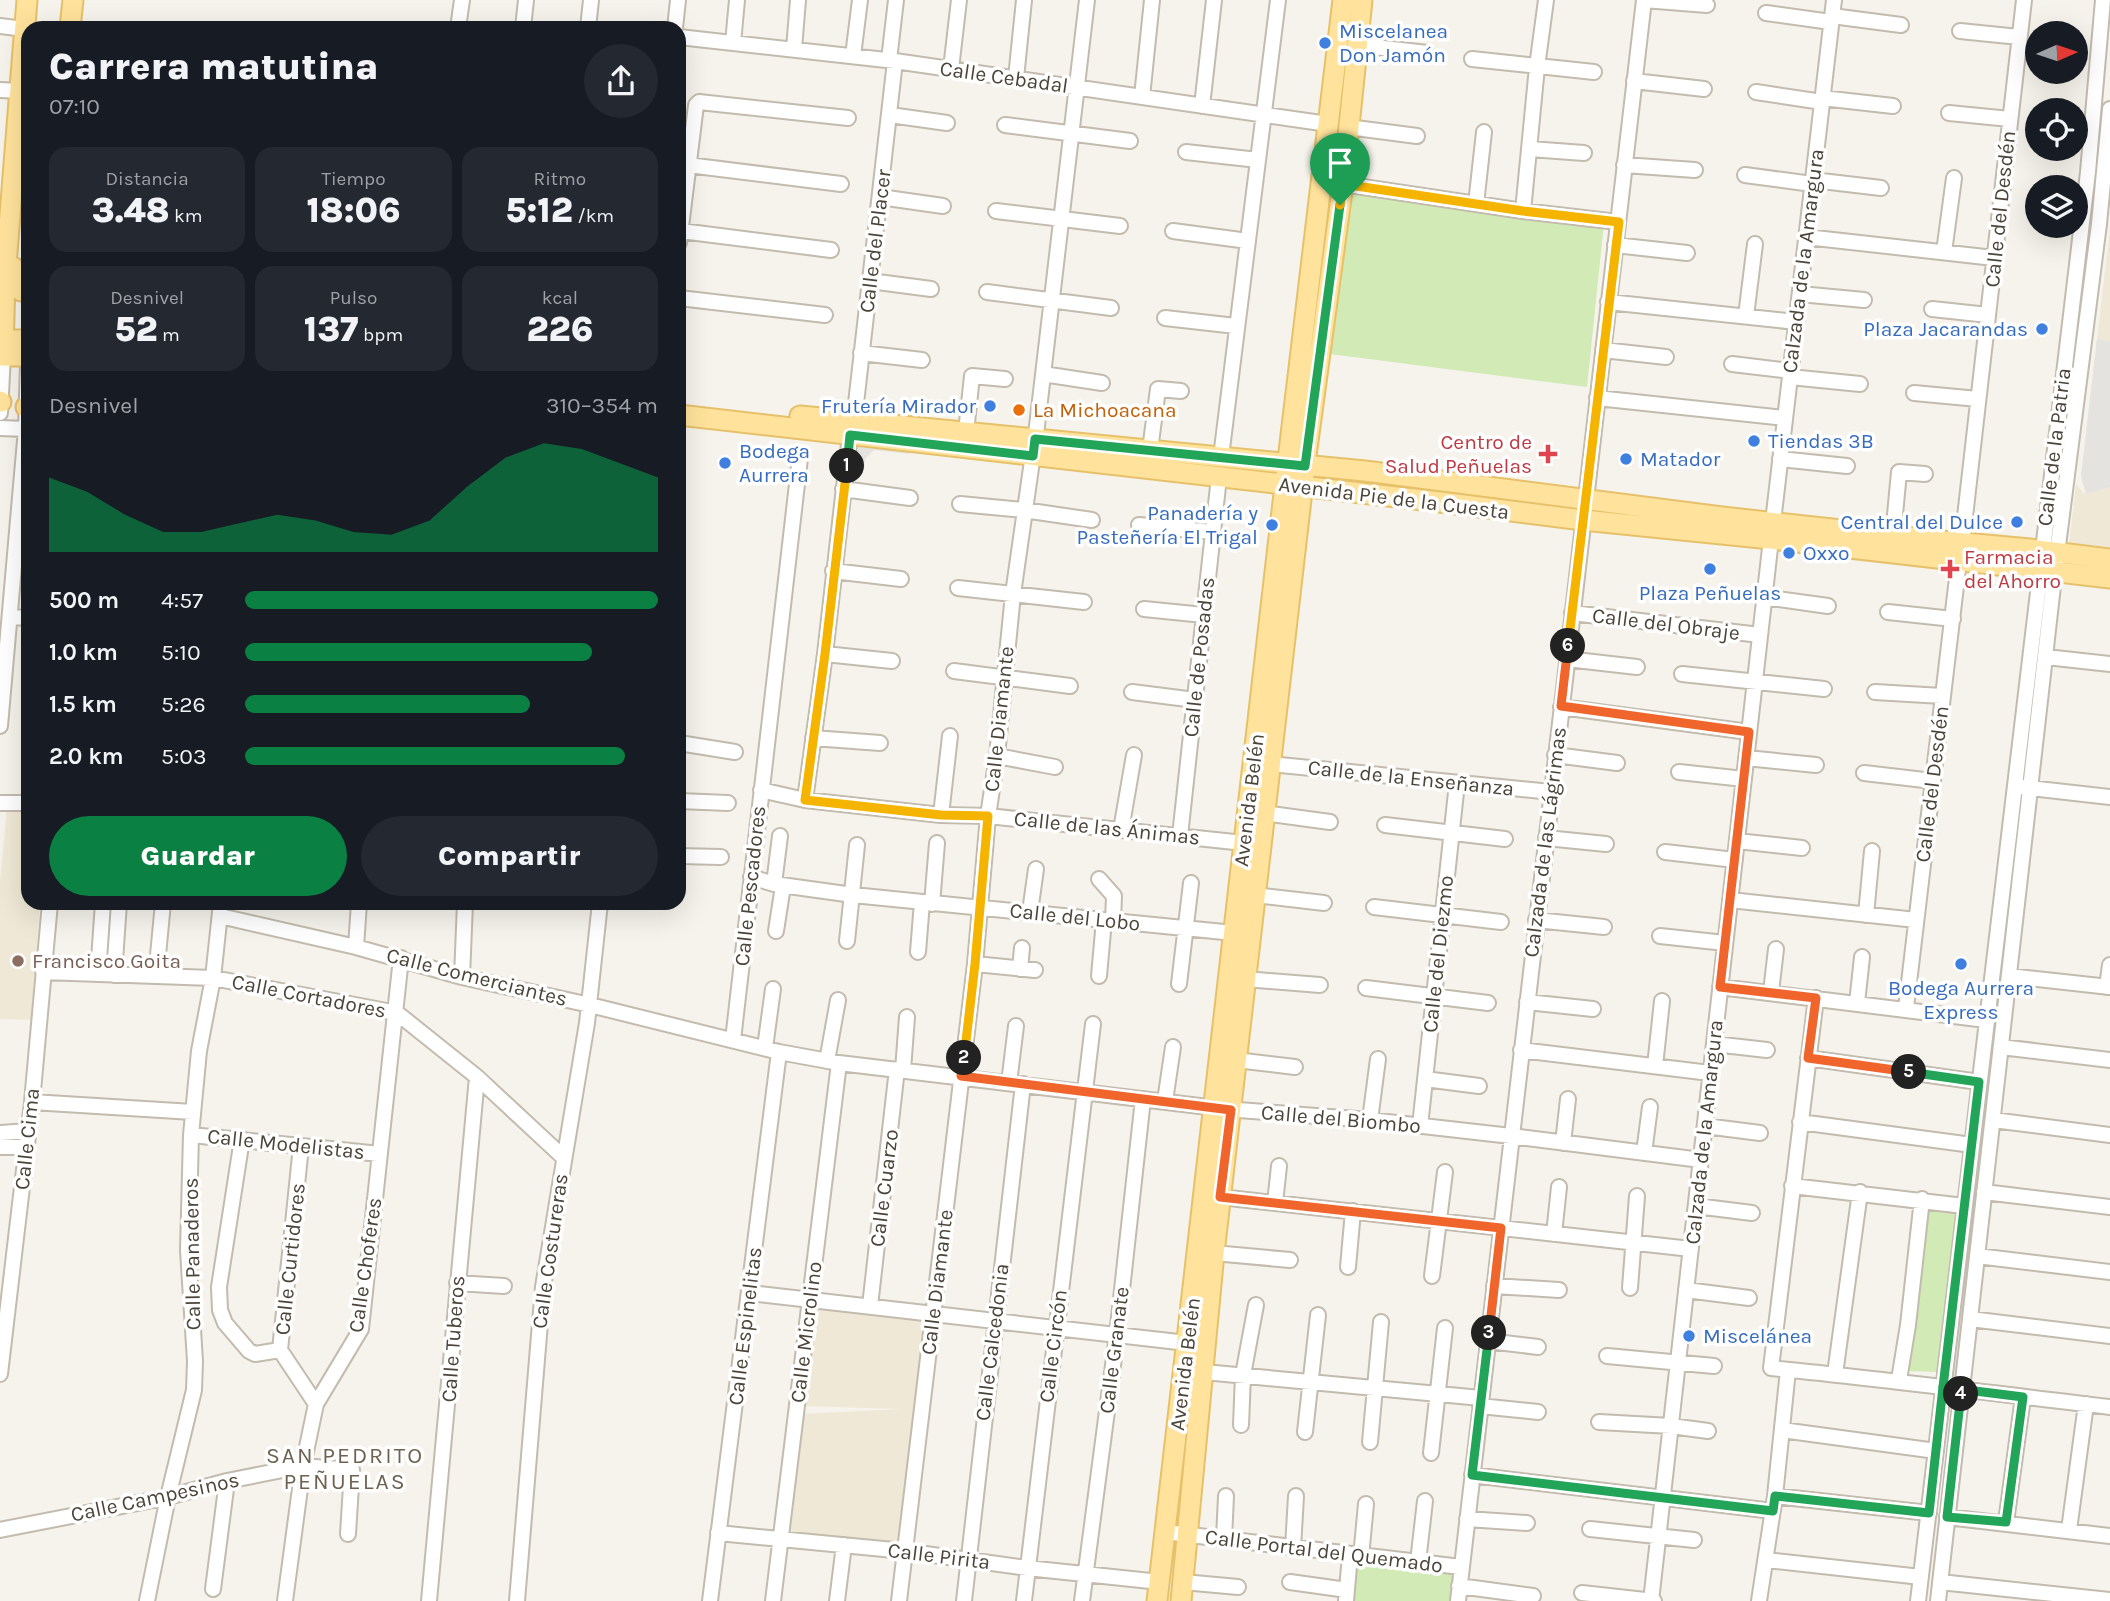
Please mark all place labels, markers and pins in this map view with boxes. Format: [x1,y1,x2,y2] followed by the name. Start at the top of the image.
[1339,19,1448,67] place label: Miscelanea Don Jamón
[1317,35,1333,51] marker: Miscelanea Don Jamón
[1310,133,1370,205] pin
[1863,317,2028,341] place label: Plaza Jacarandas
[2034,321,2050,337] marker: Plaza Jacarandas
[821,394,976,418] place label: Frutería Mirador
[982,398,998,414] marker: Frutería Mirador
[1033,398,1177,422] place label: La Michoacana
[1011,402,1027,418] marker: La Michoacana
[1768,429,1874,453] place label: Tiendas 3B
[1385,430,1532,478] place label: Centro de Salud Peñuelas
[1746,433,1762,449] marker: Tiendas 3B
[739,439,810,487] place label: Bodega Aurrera
[1538,444,1558,464] marker: Centro de Salud Peñuelas
[1640,447,1721,471] place label: Matador
[830,448,864,484] pin: 1
[1618,451,1634,467] marker: Matador
[717,455,733,471] marker: Bodega Aurrera
[1076,501,1258,549] place label: Panadería y Pasteñería El Trigal
[1841,510,2003,534] place label: Central del Dulce
[2009,514,2025,530] marker: Central del Dulce
[1264,517,1280,533] marker: Panadería y Pasteñería El Trigal
[1803,541,1850,565] place label: Oxxo
[1781,545,1797,561] marker: Oxxo
[1964,545,2061,593] place label: Farmacia del Ahorro
[1702,561,1718,577] marker: Plaza Peñuelas
[1942,561,1958,577] marker: Farmacia del Ahorro
[1639,581,1781,605] place label: Plaza Peñuelas
[1550,628,1586,664] pin: 6
[32,949,181,973] place label: Francisco Goita
[10,953,26,969] marker: Francisco Goita
[1953,956,1969,972] marker: Bodega Aurrera Express
[1888,976,2034,1024] place label: Bodega Aurrera Express
[946,1040,982,1076] pin: 2
[1892,1054,1926,1090] pin: 5
[1472,1316,1506,1350] pin: 3
[1703,1324,1812,1348] place label: Miscelánea
[1681,1328,1697,1344] marker: Miscelánea
[1944,1376,1979,1412] pin: 4

